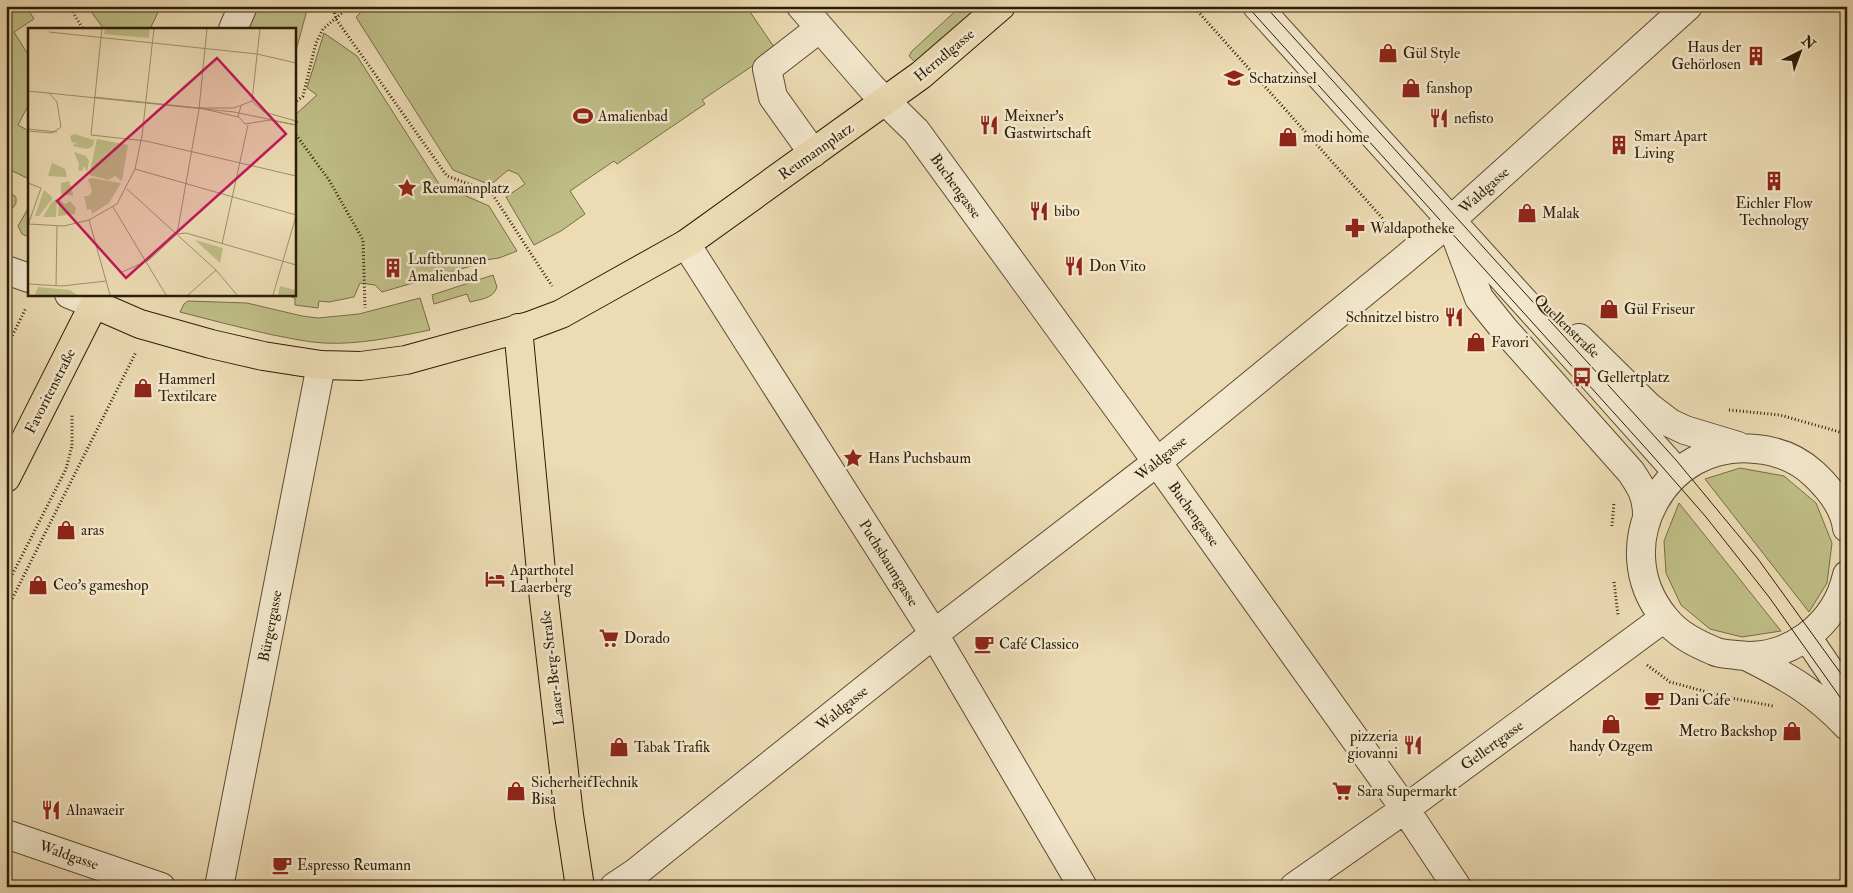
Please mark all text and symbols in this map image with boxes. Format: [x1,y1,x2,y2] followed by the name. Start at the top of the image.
[910,25,978,86] street label: Herndlgasse
[28,28,295,295] inset map
[1776,28,1826,78] north arrow
[1797,32,1819,54] text: N
[1671,38,1741,74] place label: Haus der Gehörlosen
[1377,42,1399,64] shop icon: Gül Style
[1403,44,1460,63] place label: Gül Style
[1745,45,1767,67] building icon: Haus der Gehörlosen
[1223,67,1245,89] school or university icon: Schatzinsel
[1249,69,1317,88] place label: Schatzinsel
[1400,77,1422,99] shop icon: fanshop
[1426,79,1473,99] place label: fanshop
[572,105,594,127] sports icon: Amalienbad
[597,107,669,126] place label: Amalienbad
[1004,107,1092,143] place label: Meixner's Gastwirtschaft
[1428,107,1450,129] restaurant icon: nefisto
[1454,109,1493,128] place label: nefisto
[978,114,1000,136] restaurant icon: Meixner's Gastwirtschaft
[775,119,858,185] street label: Reumannplatz
[1277,126,1299,148] shop icon: modi home
[1634,127,1708,163] place label: Smart Apart Living
[1303,128,1369,147] place label: modi home
[1608,134,1630,156] building icon: Smart Apart Living
[926,150,986,222] street label: Buchengasse
[1454,163,1514,219] street label: Waldgasse
[1763,170,1785,192] building icon: Eichler Flow Technology
[396,177,418,199] place icon: Reumannplatz
[422,179,510,199] place label: Reumannplatz
[1735,194,1813,230] place label: Eichler Flow Technology
[1028,200,1050,222] restaurant icon: bibo
[1054,202,1080,221] place label: bibo
[1516,202,1538,224] shop icon: Malak
[1542,204,1580,223] place label: Malak
[1344,217,1366,239] pharmacy icon: Waldapotheke
[1369,219,1454,239] place label: Waldapotheke
[407,250,487,286] place label: Luftbrunnen Amalienbad
[1063,255,1085,277] restaurant icon: Don Vito
[382,257,404,279] building icon: Luftbrunnen Amalienbad
[1089,257,1146,276] place label: Don Vito
[1530,290,1604,363] street label: Quellenstraße
[1598,298,1620,320] shop icon: Gül Friseur
[1624,300,1695,319] place label: Gül Friseur
[1443,306,1465,328] restaurant icon: Schnitzel bistro
[1346,308,1439,327] place label: Schnitzel bistro
[1465,331,1487,353] shop icon: Favori
[1491,333,1529,352] place label: Favori
[21,345,80,437] street label: Favoritenstraße
[1571,366,1593,388] bus stop icon: Gellertplatz
[1597,368,1670,388] place label: Gellertplatz
[158,370,217,406] place label: Hammerl Textilcare
[132,377,154,399] shop icon: Hammerl Textilcare
[1131,432,1191,486] street label: Waldgasse
[842,447,864,469] place icon: Hans Puchsbaum
[868,449,971,468] place label: Hans Puchsbaum
[1164,478,1224,550] street label: Buchengasse
[854,516,923,610] street label: Puchsbaumgasse
[55,519,77,541] shop icon: aras
[81,521,104,540] place label: aras
[509,561,574,597] place label: Aparthotel Laaerberg
[484,568,506,590] hotel icon: Aparthotel Laaerberg
[27,574,49,596] shop icon: Ceo's gameshop
[53,576,149,596] place label: Ceo's gameshop
[254,589,287,663] street label: Bürgergasse
[536,609,569,727] street label: Laaer-Berg-Straße
[598,627,620,649] supermarket icon: Dorado
[624,629,670,648] place label: Dorado
[973,633,995,655] cafe icon: Café Classico
[999,635,1079,654] place label: Café Classico
[812,682,872,736] street label: Waldgasse
[1643,689,1665,711] cafe icon: Dani Cafe
[1669,691,1730,710] place label: Dani Cafe
[1600,713,1622,735] shop icon: handy Ozgem
[1457,716,1528,775] street label: Gellertgasse
[1781,720,1803,742] shop icon: Metro Backshop
[1679,722,1777,742] place label: Metro Backshop
[1348,727,1399,763] place label: pizzeria giovanni
[1402,734,1424,756] restaurant icon: pizzeria giovanni
[608,736,630,758] shop icon: Tabak Trafik
[1569,737,1653,756] place label: handy Ozgem
[634,738,710,757] place label: Tabak Trafik
[531,773,638,809] place label: SicherheitTechnik Bisa
[505,780,527,802] shop icon: SicherheitTechnik Bisa
[1331,780,1353,802] supermarket icon: Sara Supermarkt
[1357,782,1457,802] place label: Sara Supermarkt
[40,799,62,821] restaurant icon: Alnawaeir
[65,801,125,820] place label: Alnawaeir
[36,836,101,874] street label: Waldgasse
[271,854,293,876] cafe icon: Espresso Reumann
[297,856,411,876] place label: Espresso Reumann

